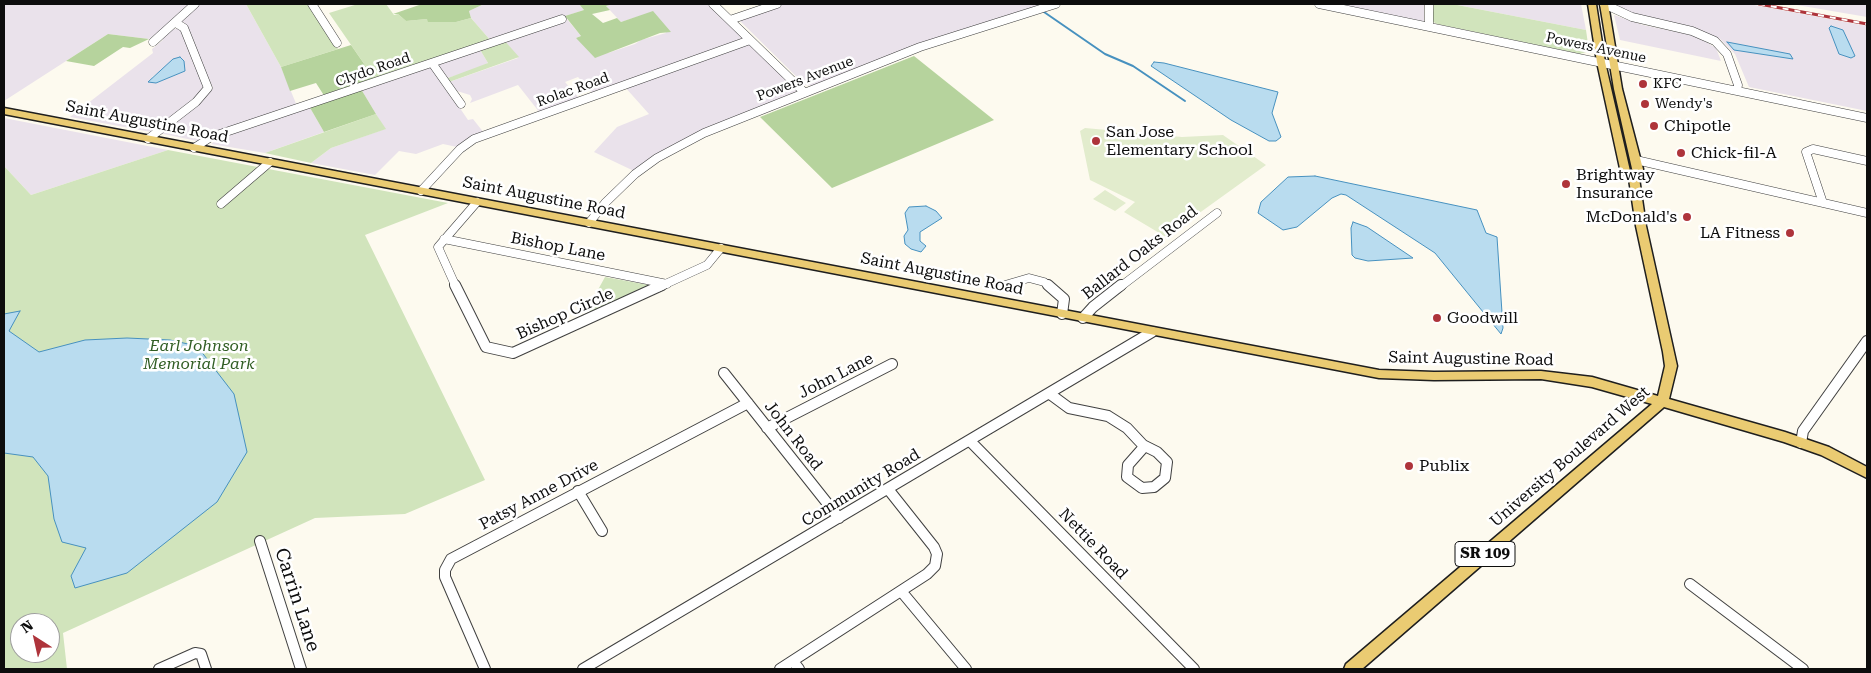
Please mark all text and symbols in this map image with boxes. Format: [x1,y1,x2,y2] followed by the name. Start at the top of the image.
[1544,29,1648,67] street label: Powers Avenue
[333,49,413,91] street label: Clydo Road
[754,53,856,105] street label: Powers Avenue
[535,69,611,111] street label: Rolac Road
[1653,76,1682,92] place label: KFC
[1637,78,1649,90] marker: KFC
[1655,96,1712,112] place label: Wendy's
[64,97,230,147] street label: Saint Augustine Road
[1639,98,1651,110] marker: Wendy's
[1664,116,1731,136] place label: Chipotle
[1648,120,1660,132] marker: Chipotle
[1106,122,1253,160] place label: San Jose Elementary School
[1090,135,1102,147] marker: San Jose Elementary School
[1691,143,1777,163] place label: Chick-fil-A
[1675,147,1687,159] marker: Chick-fil-A
[1576,165,1655,203] place label: Brightway Insurance
[461,173,627,223] street label: Saint Augustine Road
[1560,178,1572,190] marker: Brightway Insurance
[1079,202,1201,304] street label: Ballard Oaks Road
[1586,207,1677,227] place label: McDonald's
[1681,211,1693,223] marker: McDonald's
[1700,223,1780,243] place label: LA Fitness
[1784,227,1796,239] marker: LA Fitness
[509,228,607,266] street label: Bishop Lane
[859,249,1025,299] street label: Saint Augustine Road
[514,284,616,344] street label: Bishop Circle
[1447,308,1518,328] place label: Goodwill
[1431,312,1443,324] marker: Goodwill
[143,336,255,374] park label: Earl Johnson Memorial Park
[1388,348,1554,370] street label: Saint Augustine Road
[795,349,877,403] street label: John Lane
[1486,383,1654,531] street label: University Boulevard West
[760,398,826,474] street label: John Road
[798,445,924,531] street label: Community Road
[476,456,602,534] street label: Patsy Anne Drive
[1419,456,1469,476] place label: Publix
[1403,460,1415,472] marker: Publix
[1055,505,1131,583] street label: Nettie Road
[1455,542,1515,566] road number: SR 109
[270,545,324,655] street label: Carrin Lane
[10,613,60,663] north arrow
[18,617,36,636] text: N

